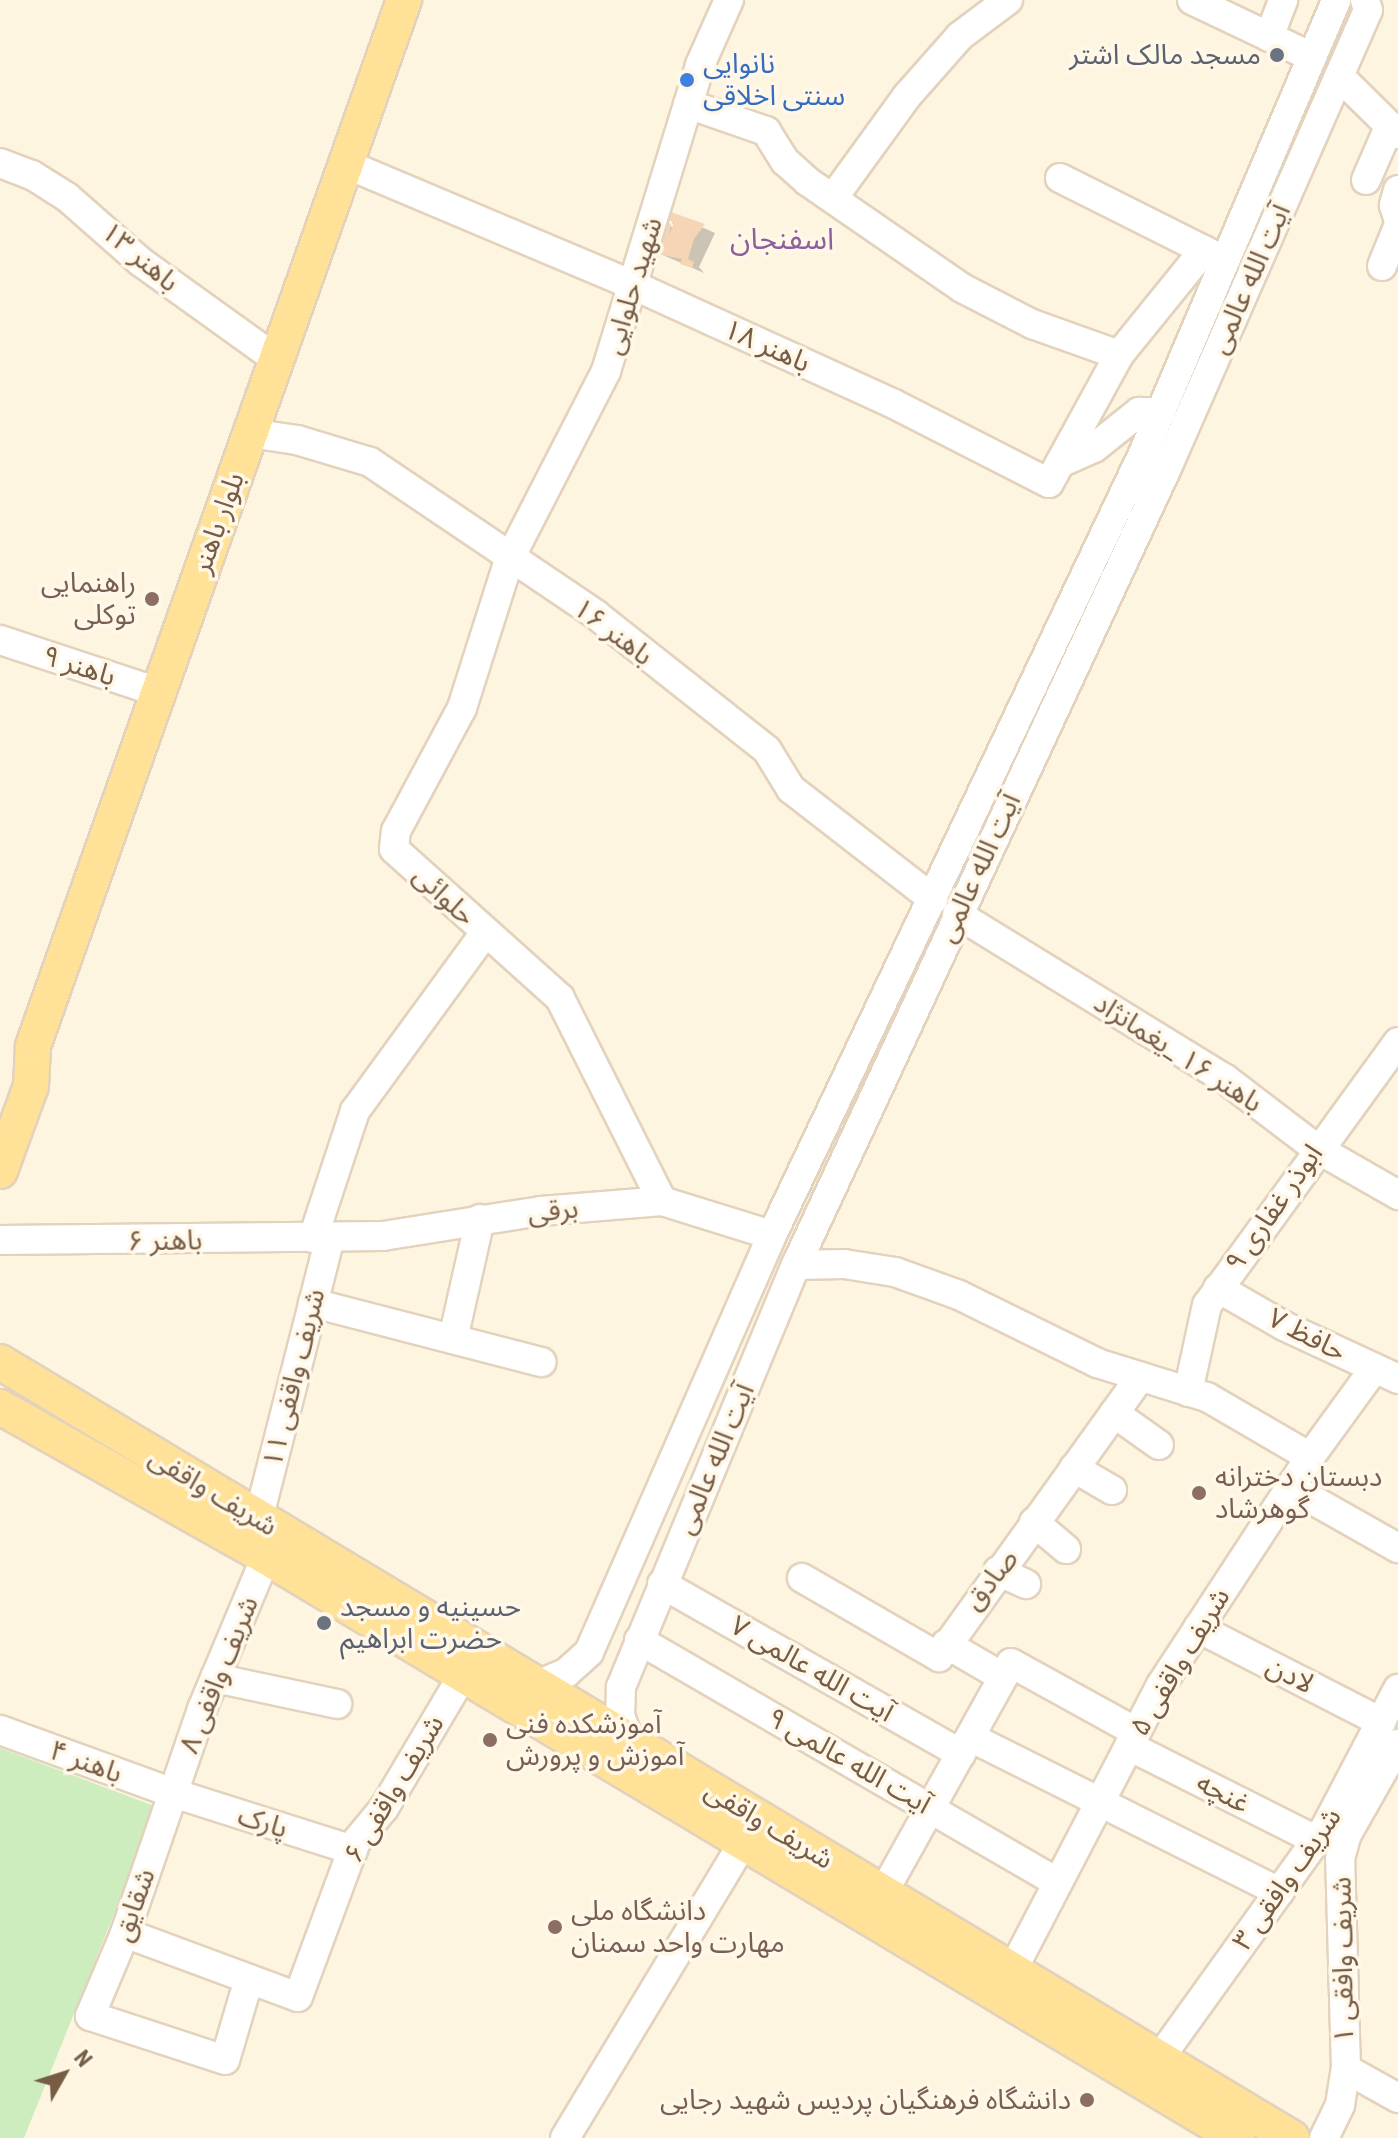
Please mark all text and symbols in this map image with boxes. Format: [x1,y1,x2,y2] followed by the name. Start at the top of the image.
[1069,38,1261,72] place label: مسجد مالک اشتر
[1268,46,1286,64] marker: مسجد مالک اشتر
[703,47,845,113] place label: نانوایی سنتی اخلاقی
[678,71,696,89] marker: نانوایی سنتی اخلاقی
[1202,199,1298,359] street label: آیت الله عالمی
[596,213,670,359] street label: شهید حلوایی
[94,215,186,299] street label: باهنر ۱۳
[730,221,834,257] district label: اسفنجان
[719,312,815,380] street label: باهنر ۱۸
[184,468,252,578] street label: بلوار باهنر
[41,566,136,632] place label: راهنمایی توکلی
[143,590,161,608] marker: راهنمایی توکلی
[567,591,659,673] street label: باهنر ۱۶
[38,638,120,694] street label: باهنر ۹
[930,788,1028,948] street label: آیت الله عالمی
[406,859,482,933] street label: حلوائی
[1088,986,1268,1120] street label: باهنر ۱۶ _یغمانژاد
[1218,1138,1330,1278] street label: ابوذر غفاری ۹
[526,1192,580,1230] street label: برقی
[127,1224,203,1258] street label: باهنر ۶
[256,1285,332,1471] street label: شریف واقفی ۱۱
[1262,1301,1352,1369] street label: حافظ ۷
[668,1378,762,1540] street label: آیت الله عالمی
[143,1441,283,1543] street label: شریف واقفی
[1215,1460,1382,1526] place label: دبستان دخترانه گوهرشاد
[1190,1484,1208,1502] marker: دبستان دخترانه گوهرشاد
[957,1543,1025,1617] street label: صادق
[1123,1582,1237,1742] street label: شریف واقفی ۵
[340,1590,521,1656] place label: حسینیه و مسجد حضرت ابراهیم
[172,1592,266,1758] street label: شریف واقفی ۸
[724,1609,900,1729] street label: آیت الله عالمی ۷
[315,1614,333,1632] marker: حسینیه و مسجد حضرت ابراهیم
[1261,1649,1319,1701] street label: لادن
[761,1701,937,1821] street label: آیت الله عالمی ۹
[506,1707,684,1773] place label: آموزشکده فنی آموزش و پرورش
[337,1709,451,1869] street label: شریف واقفی ۶
[481,1731,499,1749] marker: آموزشکده فنی آموزش و پرورش
[45,1733,127,1791] street label: باهنر ۴
[1191,1766,1255,1820] street label: غنچه
[699,1774,839,1876] street label: شریف واقفی
[234,1798,292,1846] street label: پارک
[1226,1801,1348,1957] street label: شریف وافقی ۳
[105,1864,163,1946] street label: شقایق
[1325,1877,1361,2043] street label: شریف وافقی ۱
[571,1894,785,1960] place label: دانشگاه ملی مهارت واحد سمنان
[546,1918,564,1936] marker: دانشگاه ملی مهارت واحد سمنان
[24,2034,104,2114] north arrow
[69,2045,97,2072] text: N
[660,2083,1071,2117] place label: دانشگاه فرهنگیان پردیس شهید رجایی
[1078,2091,1096,2109] marker: دانشگاه فرهنگیان پردیس شهید رجایی

